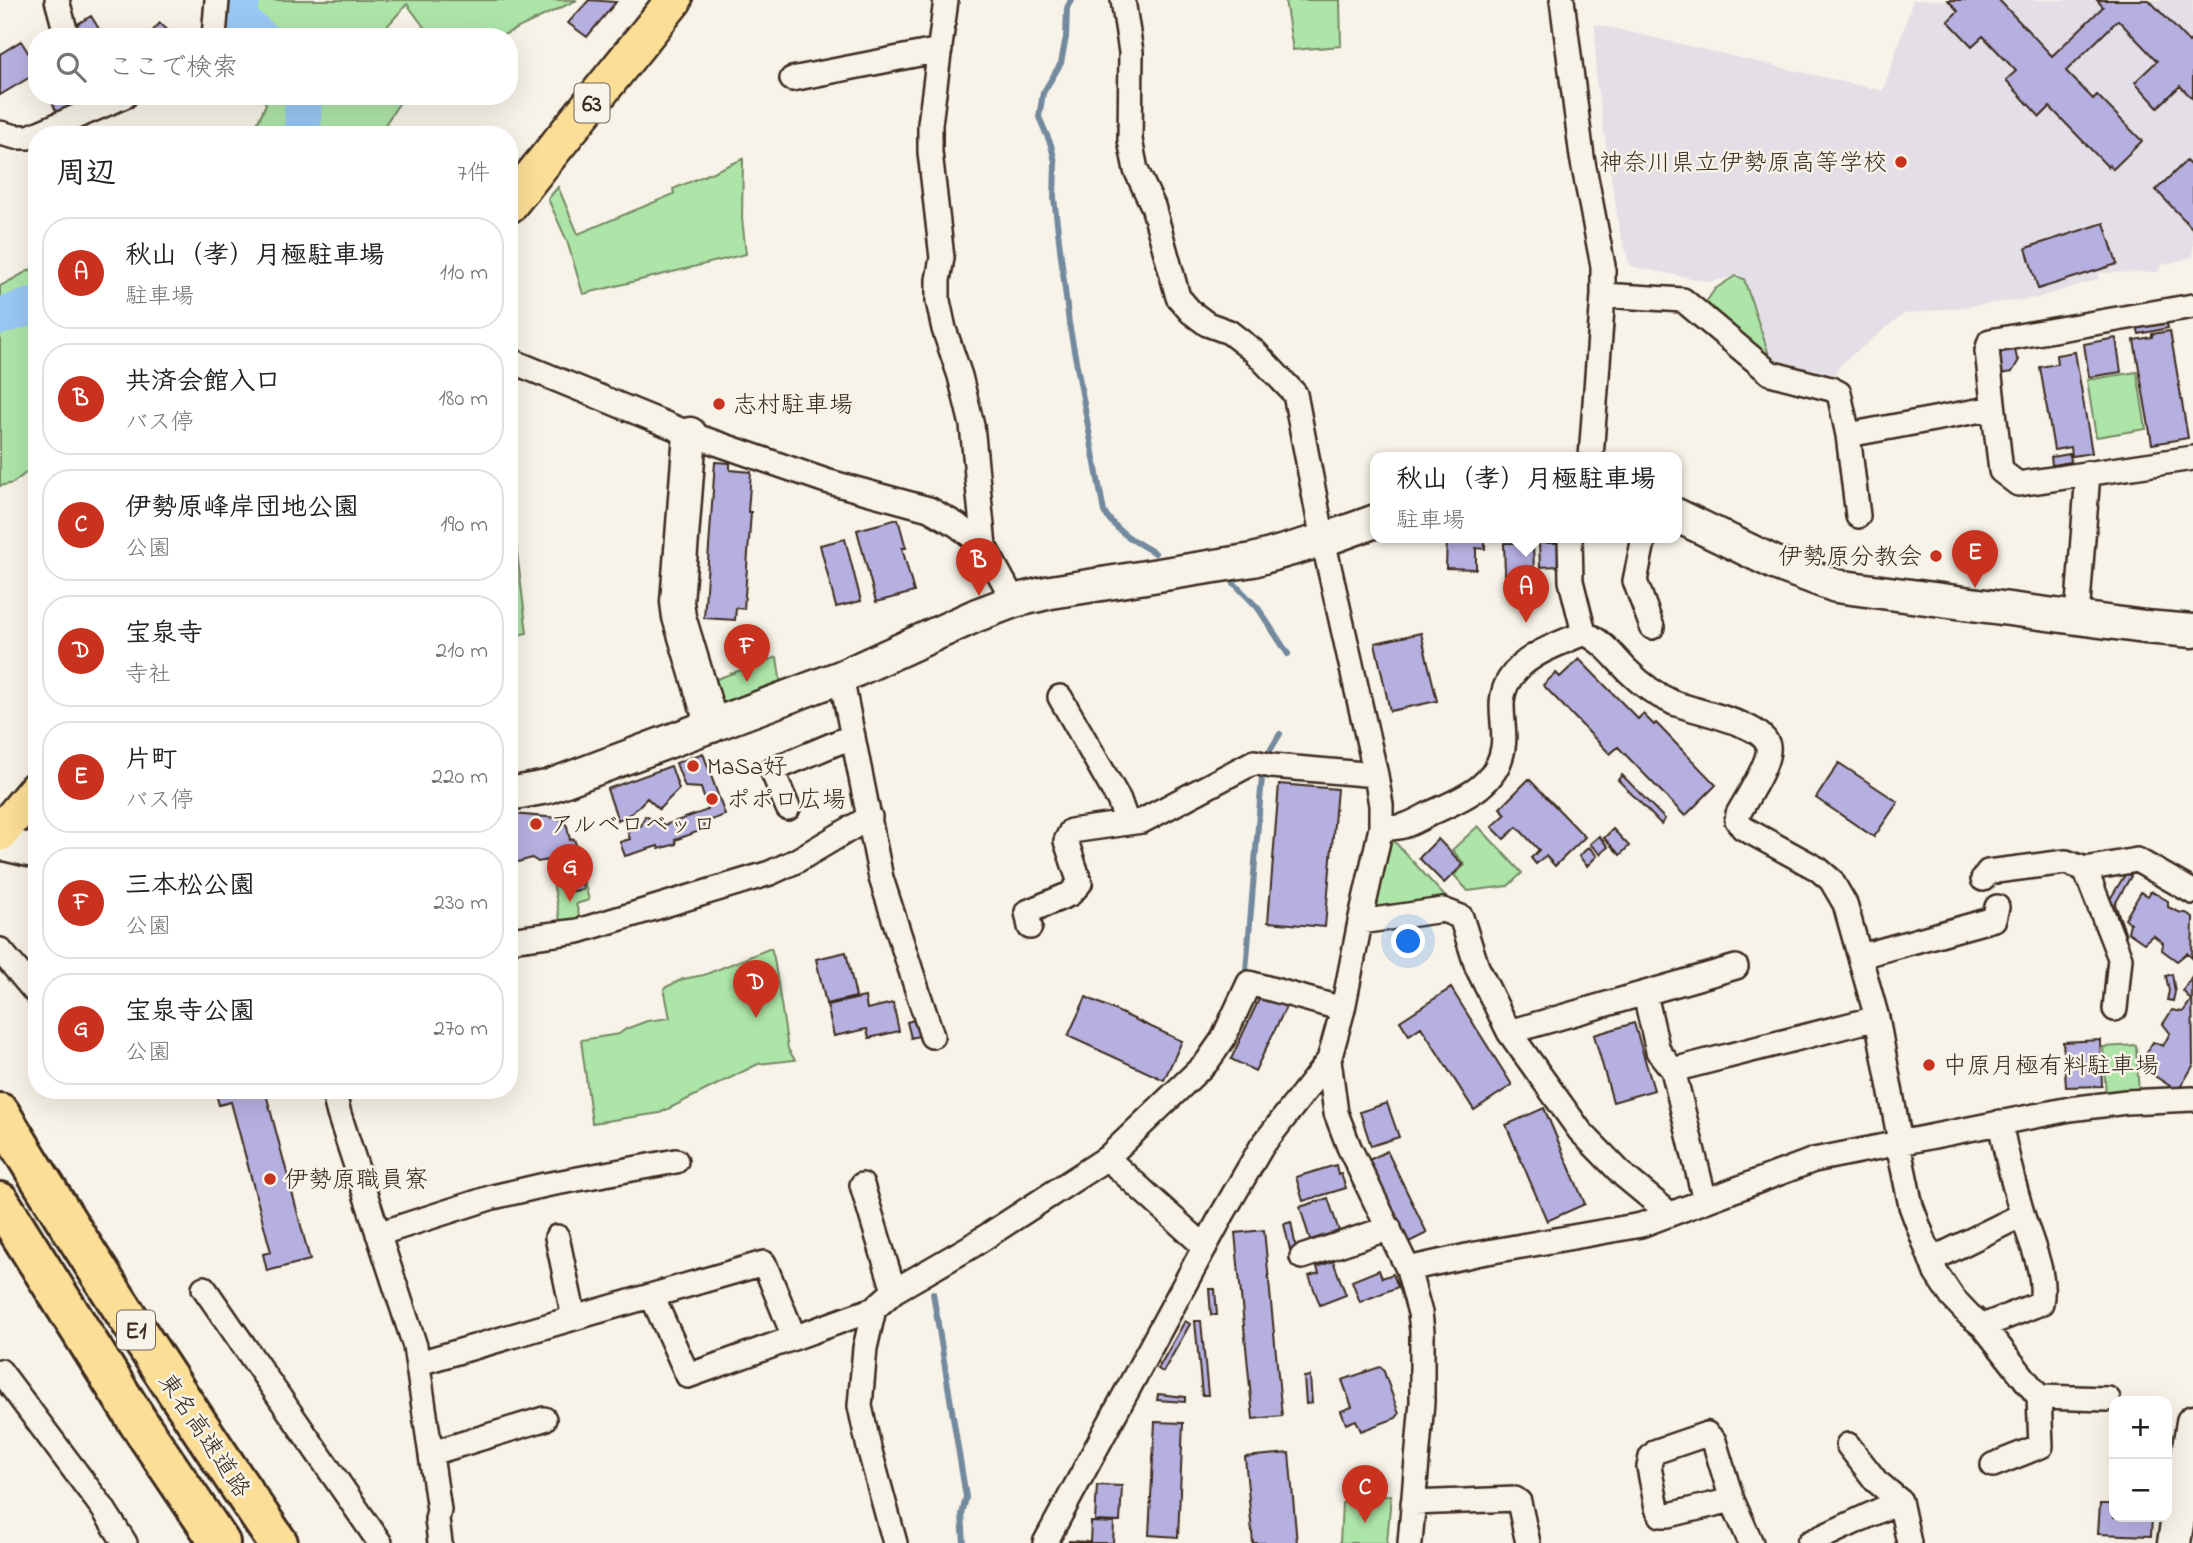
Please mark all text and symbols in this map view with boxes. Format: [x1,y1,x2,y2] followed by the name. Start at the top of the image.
[28,28,518,105] search box
[52,48,90,86] icon: search
[108,50,238,88] text: ここで検索
[574,83,610,122] road number: 63
[1599,147,1887,182] place label: 神奈川県立伊勢原高等学校
[56,153,116,197] text: 周辺
[1893,154,1909,170] marker: 神奈川県立伊勢原高等学校
[458,158,490,191] text: 7件
[125,238,385,276] text: 秋山（孝）月極駐車場
[74,257,88,290] text: A
[440,257,488,290] text: 110 m
[125,281,194,314] text: 駐車場
[125,364,281,402] text: 共済会館入口
[73,383,89,416] text: B
[439,383,488,416] text: 180 m
[733,389,853,424] place label: 志村駐車場
[711,396,727,412] marker: 志村駐車場
[125,407,194,440] text: バス停
[1370,452,1682,543] popup
[1396,462,1656,500] text: 秋山（孝）月極駐車場
[125,490,359,528] text: 伊勢原峰岸団地公園
[1396,505,1465,538] text: 駐車場
[75,509,87,542] text: C
[440,509,488,542] text: 190 m
[1952,530,1998,588] pin: E
[125,533,171,566] text: 公園
[956,538,1002,596] pin: B
[1778,541,1922,576] place label: 伊勢原分教会
[1928,548,1944,564] marker: 伊勢原分教会
[1503,565,1549,623] pin: A
[125,616,203,654] text: 宝泉寺
[724,624,770,682] pin: F
[73,635,89,668] text: D
[436,635,488,668] text: 210 m
[125,659,171,692] text: 寺社
[125,742,177,780] text: 片町
[707,751,787,786] place label: MaSa好
[685,758,701,774] marker: MaSa好
[74,761,88,794] text: E
[432,761,488,794] text: 220 m
[726,784,846,819] place label: ポポロ広場
[125,785,194,818] text: バス停
[704,791,720,807] marker: ポポロ広場
[550,809,717,844] place label: アルベロベッロ
[528,816,544,832] marker: アルベロベッロ
[547,844,593,902] pin: G
[125,868,255,906] text: 三本松公園
[74,887,88,920] text: F
[434,887,488,920] text: 230 m
[125,911,171,944] text: 公園
[1391,924,1425,958] your location
[733,960,779,1018] pin: D
[125,994,255,1032] text: 宝泉寺公園
[74,1013,88,1046] text: G
[434,1013,488,1046] text: 270 m
[125,1037,171,1070] text: 公園
[1943,1050,2159,1085] place label: 中原月極有料駐車場
[1921,1057,1937,1073] marker: 中原月極有料駐車場
[284,1164,428,1199] place label: 伊勢原職員寮
[262,1171,278,1187] marker: 伊勢原職員寮
[117,1310,155,1350] road number: E1
[148,1367,258,1506] street label: 東名高速道路
[2109,1396,2172,1522] map controls
[2109,1396,2172,1459] button: +
[2109,1459,2172,1522] button: −
[1342,1465,1388,1523] pin: C

